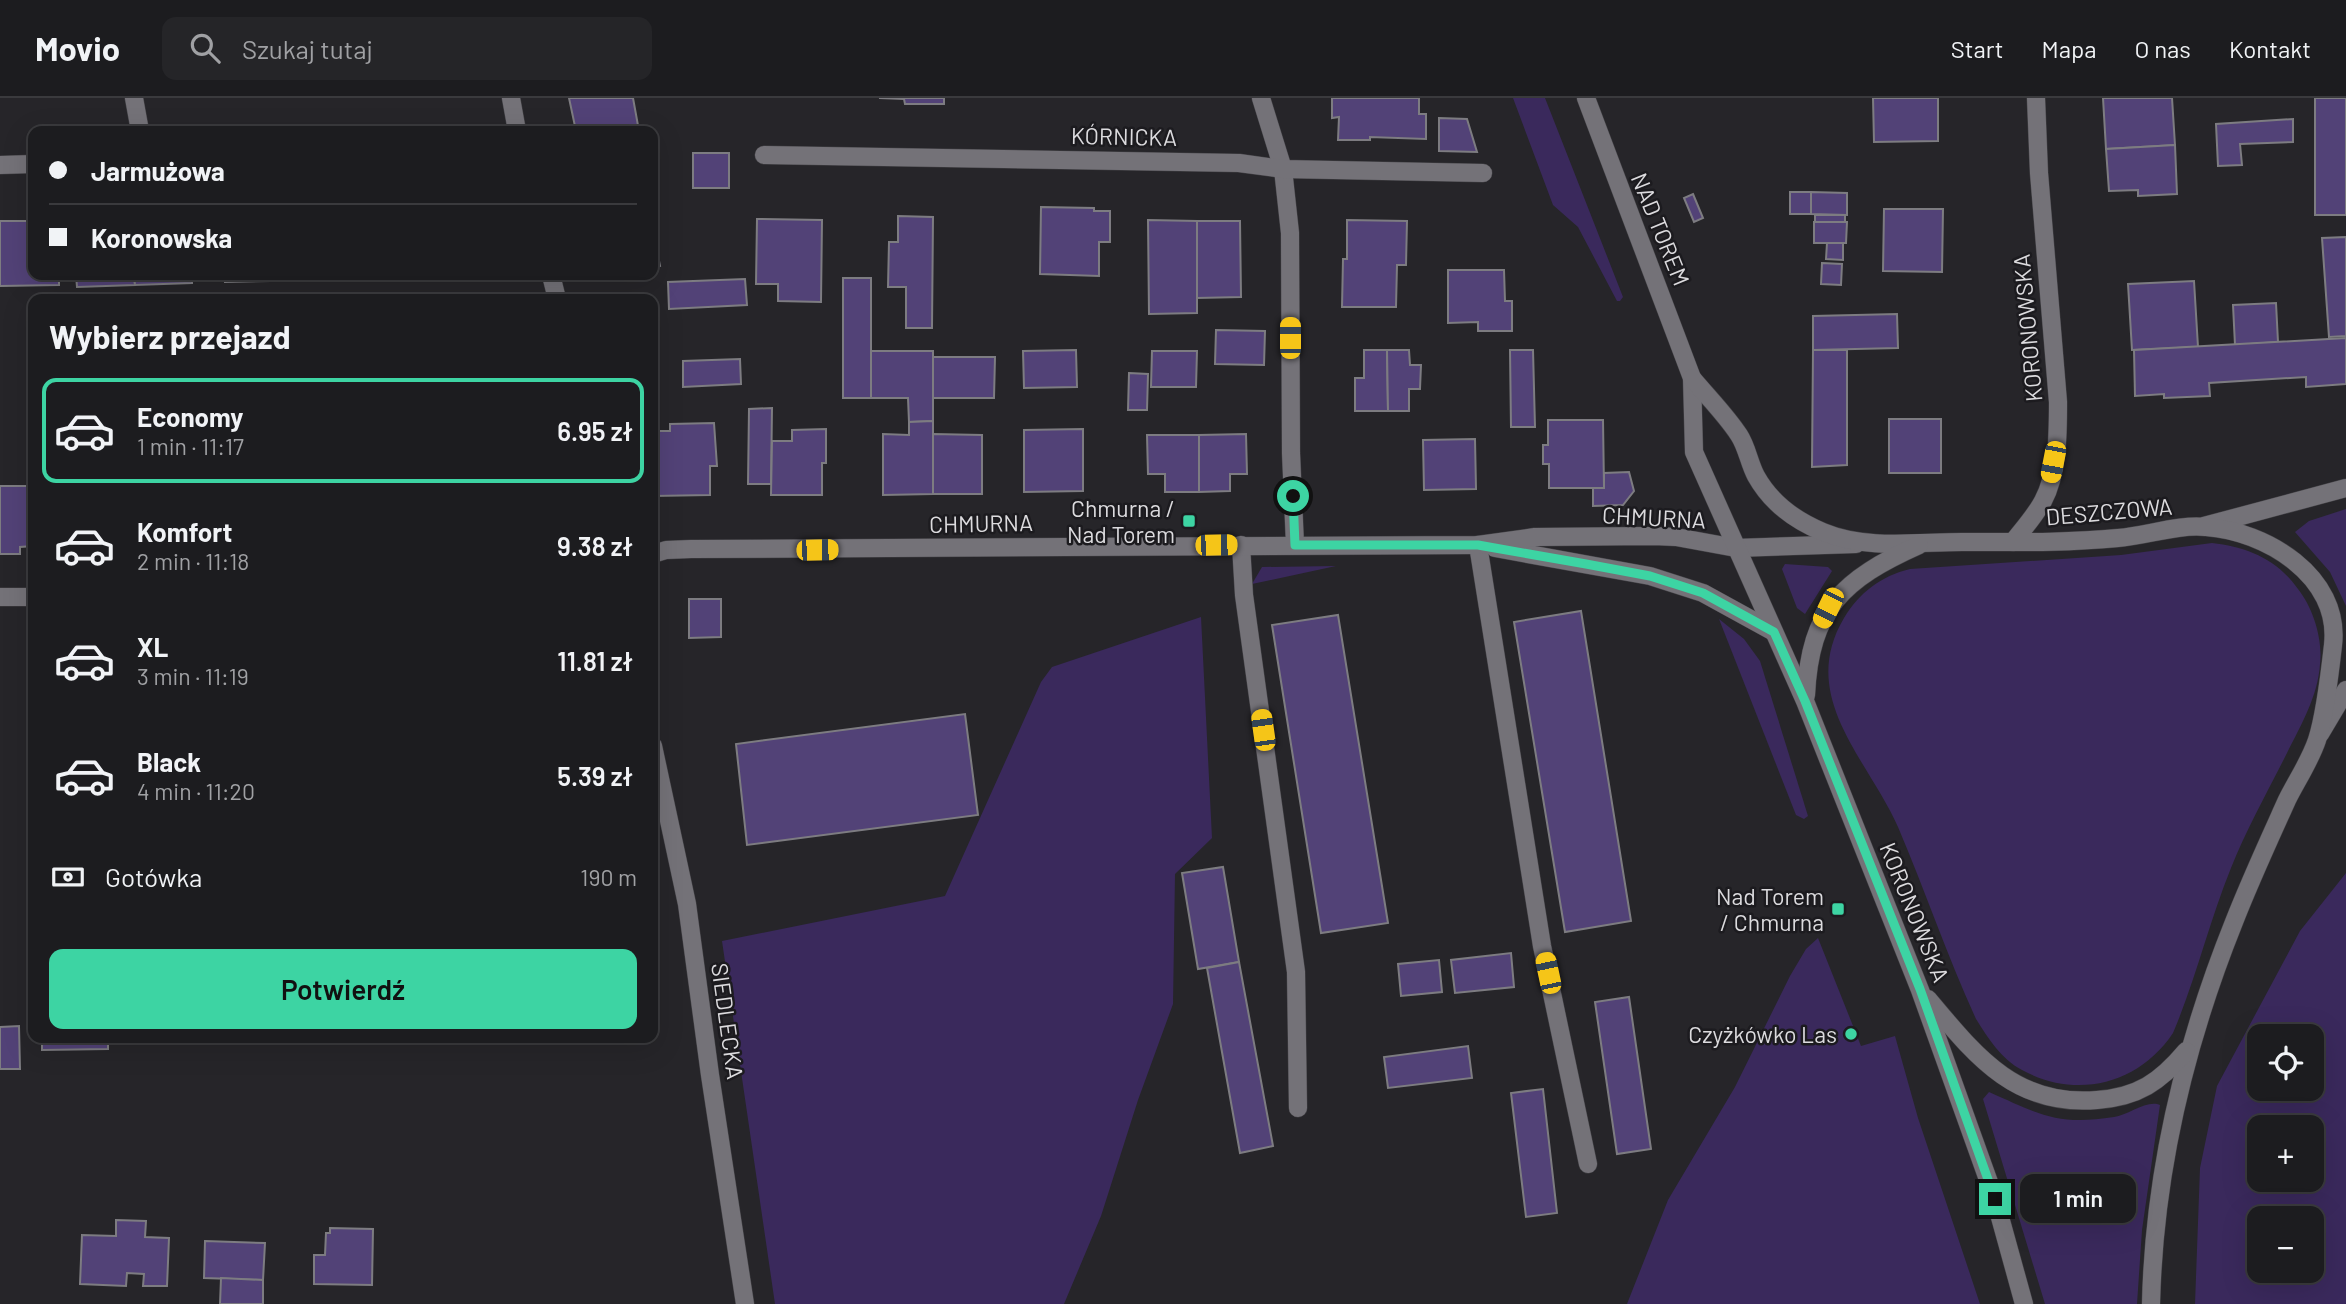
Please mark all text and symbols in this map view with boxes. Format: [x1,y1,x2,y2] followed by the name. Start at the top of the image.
[162,17,652,80] search box
[35,28,120,68] text: Movio
[186,29,224,67] icon: search
[242,33,373,64] text: Szukaj tutaj
[1951,34,2003,63] text: Start
[2041,34,2096,63] text: Mapa
[2134,34,2191,63] text: O nas
[2229,34,2311,63] text: Kontakt
[1071,121,1177,151] street label: KÓRNICKA
[91,155,225,186] text: Jarmużowa
[1626,169,1696,289] street label: NAD TOREM
[91,222,232,253] text: Koronowska
[2007,253,2047,403] street label: KORONOWSKA
[49,317,291,355] text: Wybierz przejazd
[1280,317,1301,359] car
[53,399,116,462] icon: car
[137,401,243,432] text: Economy
[557,415,633,446] text: 6.95 zł
[137,432,244,460] text: 1 min · 11:17
[2039,439,2068,485] car
[1277,480,1309,512] route start
[2045,492,2173,530] street label: DESZCZOWA
[1067,494,1175,548] place label: Chmurna / Nad Torem
[1601,500,1707,534] street label: CHMURNA
[929,508,1033,538] street label: CHMURNA
[1181,513,1197,529] marker: Chmurna / Nad Torem
[53,514,116,577] icon: car
[137,516,232,547] text: Komfort
[557,530,633,561] text: 9.38 zł
[1195,534,1238,556] car
[796,539,839,561] car
[137,547,249,575] text: 2 min · 11:18
[1810,585,1847,631] car
[53,629,116,692] icon: car
[137,631,168,662] text: XL
[557,645,633,676] text: 11.81 zł
[137,662,249,690] text: 3 min · 11:19
[1250,708,1277,752] car
[53,744,116,807] icon: car
[137,746,201,777] text: Black
[557,760,633,791] text: 5.39 zł
[137,777,255,805] text: 4 min · 11:20
[1874,838,1956,986] street label: KORONOWSKA
[49,858,87,896] icon: cash
[105,861,202,892] text: Gotówka
[580,863,637,891] text: 190 m
[1716,882,1824,936] place label: Nad Torem / Chmurna
[1830,901,1846,917] marker: Nad Torem / Chmurna
[49,949,637,1029] button: Potwierdź
[1534,950,1563,996] car
[706,961,750,1081] street label: SIEDLECKA
[1688,1020,1837,1048] place label: Czyżkówko Las
[2247,1024,2324,1283] map controls
[2247,1024,2324,1101] button: locate
[1843,1026,1859,1042] marker: Czyżkówko Las
[2247,1115,2324,1192] button: +
[2020,1174,2135,1224] callout: 1 min
[1979,1183,2011,1215] route end
[2053,1184,2103,1212] text: 1 min
[2247,1206,2324,1283] button: −

